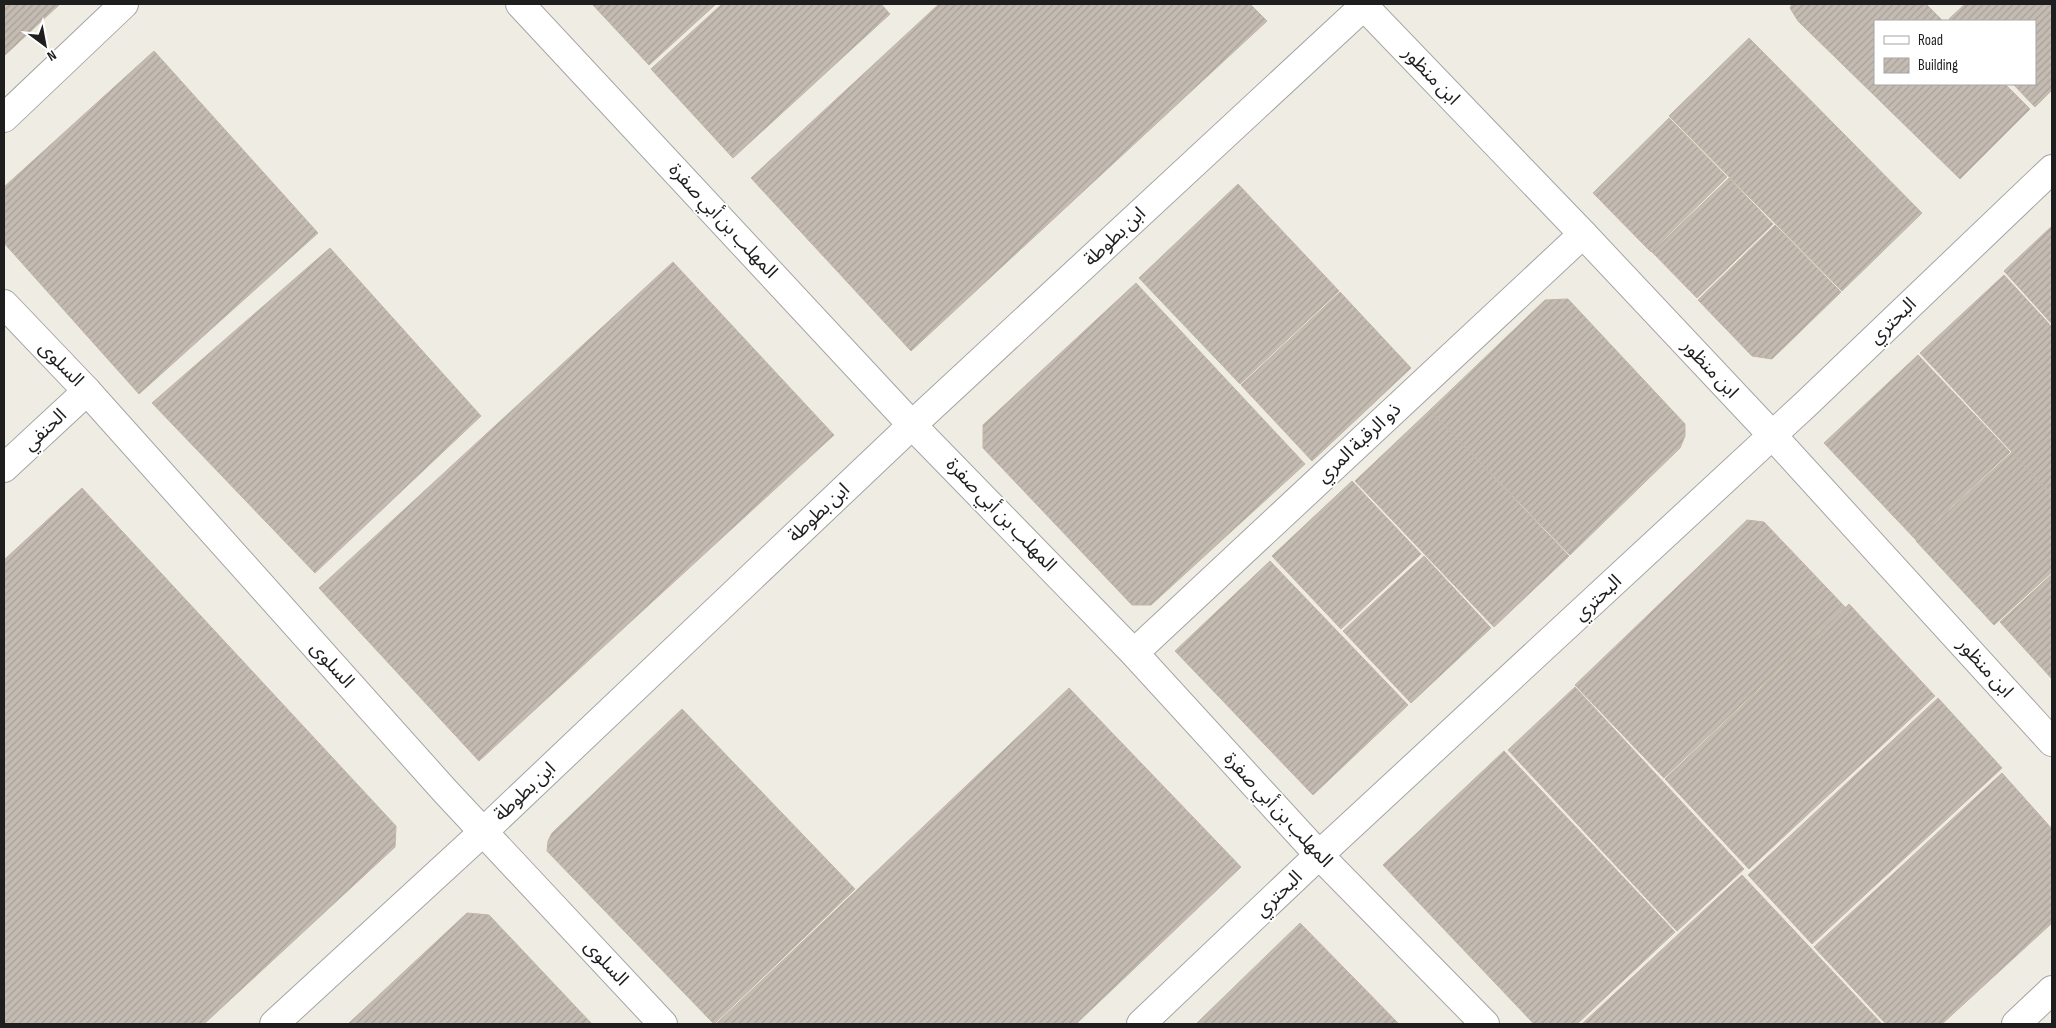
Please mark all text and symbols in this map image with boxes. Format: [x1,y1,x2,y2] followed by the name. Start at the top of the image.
[20,20,70,70] north arrow
[1874,20,2036,85] legend
[1918,31,1943,50] text: Road
[1397,41,1464,110] street label: ابن منظور
[44,46,59,65] text: N
[1918,56,1958,75] text: Building
[662,158,783,285] street label: المهلب بن أبي صفرة
[1079,203,1151,271] street label: ابن بطوطة
[1864,293,1923,351] street label: البحتري
[1676,334,1743,403] street label: ابن منظور
[34,336,88,392] street label: السلوى
[1312,398,1407,490] street label: ذو الرقبة المري
[18,404,73,458] street label: الحنفي
[939,453,1061,578] street label: المهلب بن أبي صفرة
[783,479,855,547] street label: ابن بطوطة
[1569,570,1628,628] street label: البحتري
[1952,633,2018,703] street label: ابن منظور
[305,637,359,693] street label: السلوى
[1217,747,1338,874] street label: المهلب بن أبي صفرة
[489,758,561,826] street label: ابن بطوطة
[1250,866,1309,924] street label: البحتري
[579,935,633,991] street label: السلوى

